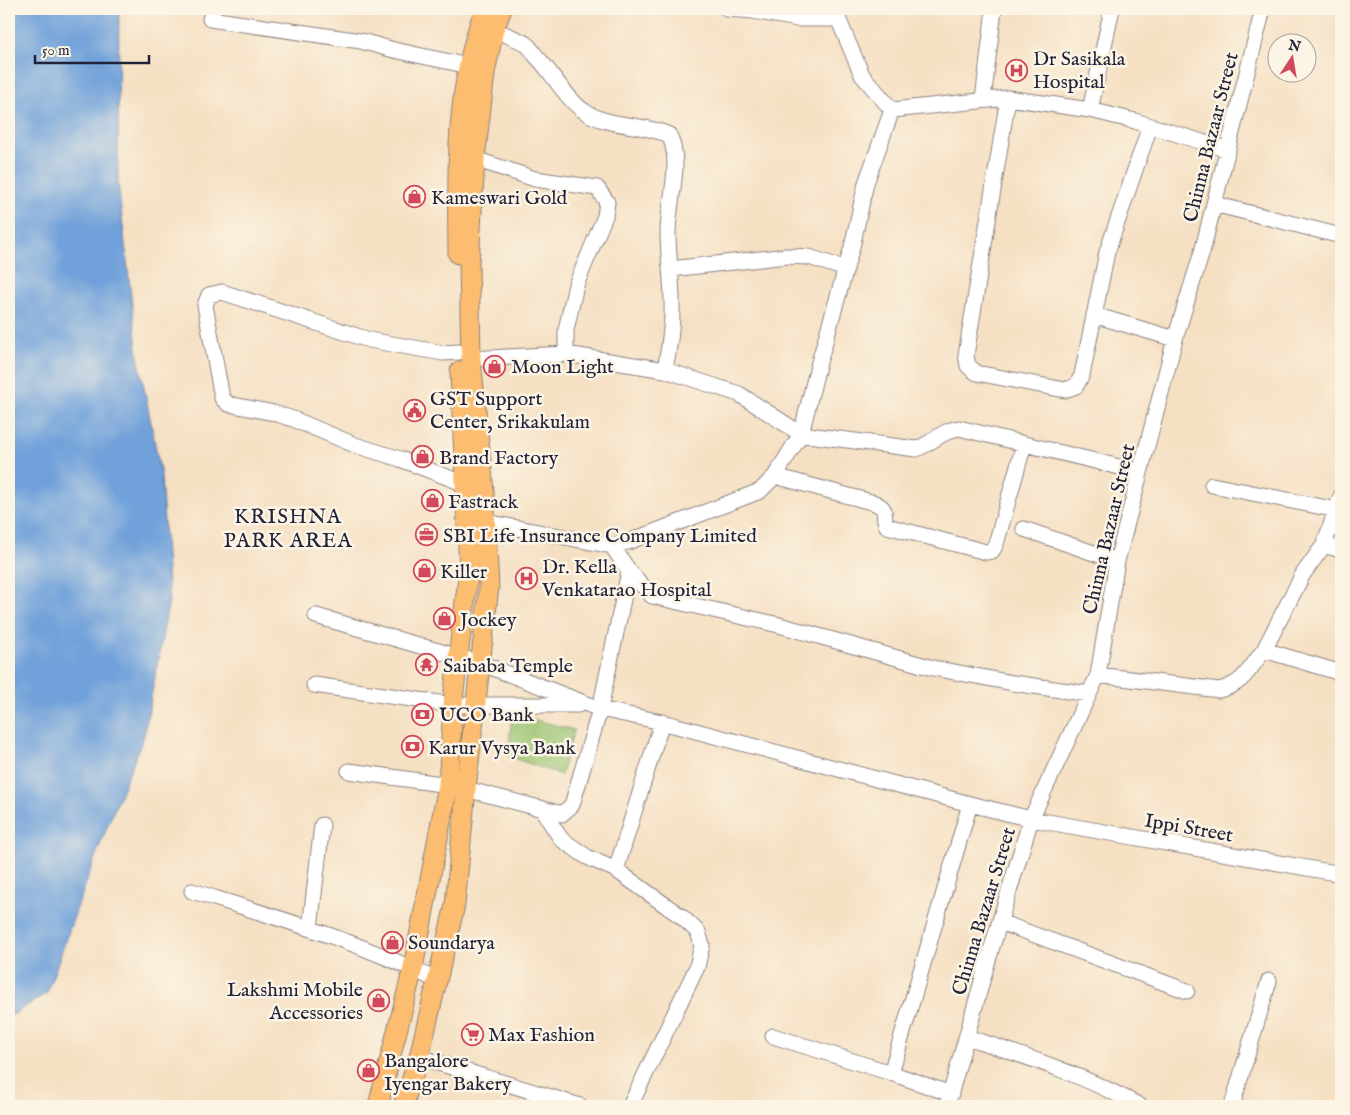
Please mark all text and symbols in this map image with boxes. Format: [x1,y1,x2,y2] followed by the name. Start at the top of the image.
[35,32,149,64] scale bar
[1268,32,1318,82] north arrow
[1286,36,1302,56] text: N
[42,41,70,60] text: 50 m
[1033,47,1126,95] place label: Dr Sasikala Hospital
[1178,50,1245,225] street label: Chinna Bazaar Street
[1005,58,1029,82] hospital icon: Dr Sasikala Hospital
[403,185,427,209] shop icon: Kameswari Gold
[431,186,568,211] place label: Kameswari Gold
[483,354,507,378] shop icon: Moon Light
[511,355,614,380] place label: Moon Light
[430,387,590,435] place label: GST Support Center, Srikakulam
[402,398,426,422] public building icon: GST Support Center, Srikakulam
[1078,441,1141,617] street label: Chinna Bazaar Street
[411,445,435,469] shop icon: Brand Factory
[439,446,558,471] place label: Brand Factory
[420,489,444,513] shop icon: Fastrack
[448,490,519,515] place label: Fastrack
[223,504,353,555] district label: KRISHNA PARK AREA
[415,523,439,547] office icon: SBI Life Insurance Company Limited
[443,524,757,549] place label: SBI Life Insurance Company Limited
[541,555,712,603] place label: Dr. Kella Venkatarao Hospital
[412,559,436,583] shop icon: Killer
[440,560,488,585] place label: Killer
[514,566,538,590] hospital icon: Dr. Kella Venkatarao Hospital
[432,607,456,631] shop icon: Jockey
[458,608,517,633] place label: Jockey
[415,653,439,677] temple icon: Saibaba Temple
[443,654,573,679] place label: Saibaba Temple
[411,702,435,726] bank icon: UCO Bank
[439,703,535,728] place label: UCO Bank
[400,735,424,759] bank icon: Karur Vysya Bank
[428,736,576,761] place label: Karur Vysya Bank
[1143,808,1235,849] street label: Ippi Street
[947,824,1022,999] street label: Chinna Bazaar Street
[380,930,404,954] shop icon: Soundarya
[408,931,495,956] place label: Soundarya
[227,978,363,1026] place label: Lakshmi Mobile Accessories
[367,989,391,1013] shop icon: Lakshmi Mobile Accessories
[460,1022,484,1046] supermarket icon: Max Fashion
[488,1023,595,1048] place label: Max Fashion
[384,1049,512,1097] place label: Bangalore Iyengar Bakery
[356,1059,380,1083] shop icon: Bangalore Iyengar Bakery

